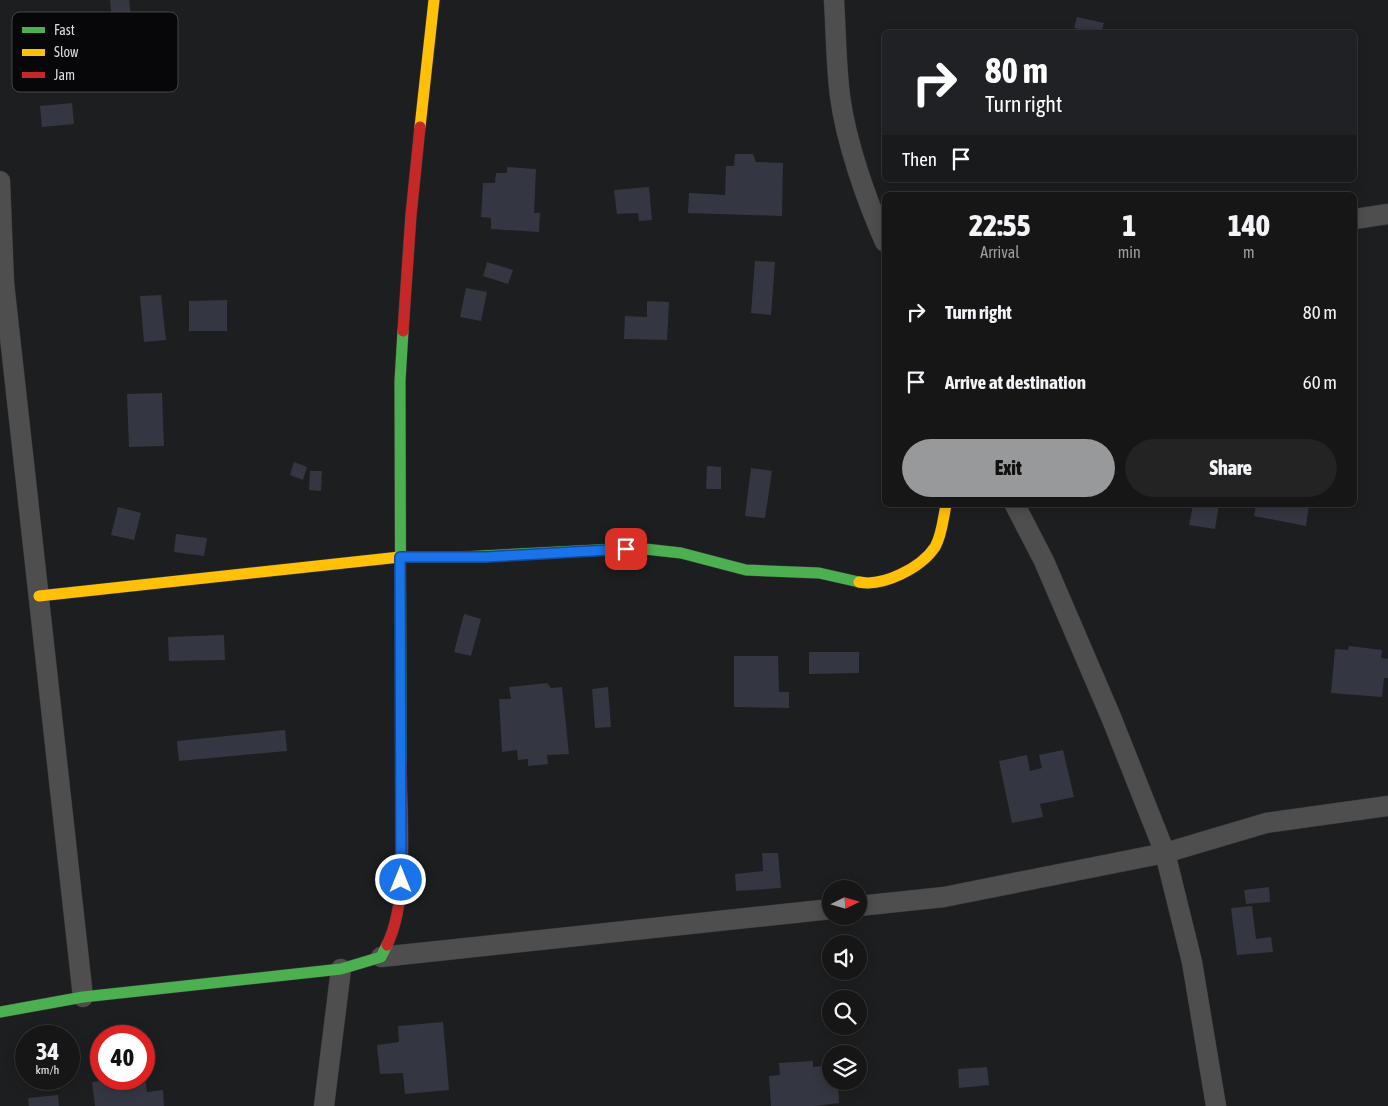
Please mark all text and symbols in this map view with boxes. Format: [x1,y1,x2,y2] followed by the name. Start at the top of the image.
[12,12,178,92] legend
[54,22,75,38] text: Fast
[54,44,79,60] text: Slow
[902,50,967,115] icon: right
[985,50,1048,90] text: 80 m
[54,67,75,83] text: Jam
[985,91,1062,117] text: Turn right
[947,145,975,173] icon: arrive
[902,148,937,170] text: Then
[969,208,1031,242] text: 22:55
[1122,208,1136,242] text: 1
[1228,208,1270,242] text: 140
[980,243,1019,261] text: Arrival
[1118,243,1141,261] text: min
[1243,243,1255,261] text: m
[902,298,930,326] icon: right
[945,301,1012,323] text: Turn right
[1303,301,1337,323] text: 80 m
[902,368,930,396] icon: arrive
[945,371,1086,393] text: Arrive at destination
[1303,371,1337,393] text: 60 m
[902,439,1115,497] button: Exit
[1125,439,1337,497] button: Share
[605,528,647,570] pin
[612,535,640,563] icon: arrive
[374,853,426,905] position arrow
[822,880,868,925] north arrow
[822,880,867,1090] map controls
[822,935,867,980] button: sound
[822,990,867,1035] button: search
[90,1025,155,1090] speed limit sign: 40
[36,1037,59,1065] text: 34
[822,1045,867,1090] button: layers
[36,1063,59,1077] text: km/h

